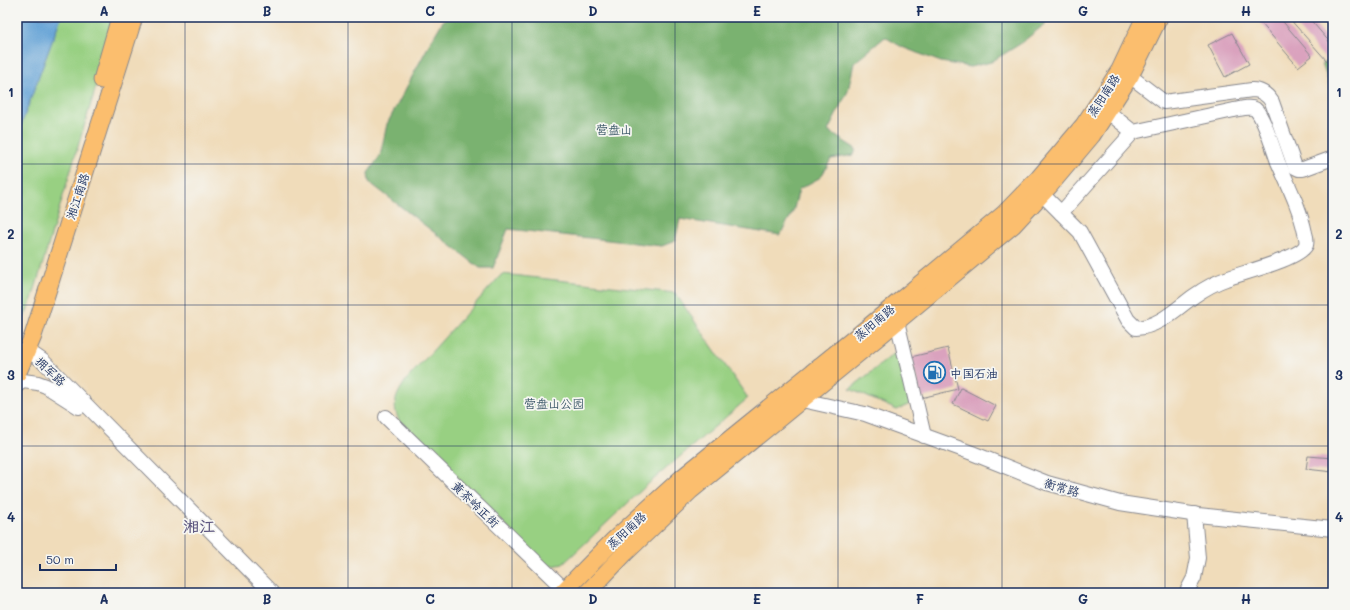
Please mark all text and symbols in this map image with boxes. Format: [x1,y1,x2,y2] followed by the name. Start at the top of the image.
[99,2,109,19] text: A
[263,2,272,19] text: B
[425,2,435,19] text: C
[588,2,598,19] text: D
[753,2,761,19] text: E
[916,2,924,19] text: F
[1078,2,1088,19] text: G
[1241,2,1251,19] text: H
[1083,71,1123,119] street label: 蒸阳南路
[8,83,14,100] text: 1
[1336,83,1342,100] text: 1
[596,121,632,137] park label: 营盘山
[62,171,92,221] street label: 湘江南路
[7,225,15,242] text: 2
[1335,225,1343,242] text: 2
[850,300,898,344] street label: 蒸阳南路
[32,353,70,389] street label: 拥军路
[921,360,947,386] fuel station icon: 中国石油
[950,365,998,381] place label: 中国石油
[7,366,15,383] text: 3
[1335,366,1343,383] text: 3
[524,395,584,411] park label: 营盘山公园
[1042,474,1082,500] street label: 衡常路
[449,477,503,531] street label: 黄茶岭正街
[7,508,15,525] text: 4
[603,508,649,552] street label: 蒸阳南路
[1335,508,1343,525] text: 4
[183,515,215,536] district label: 湘江
[40,546,116,572] scale bar
[46,551,74,567] text: 50 m
[99,590,109,607] text: A
[263,590,272,607] text: B
[425,590,435,607] text: C
[588,590,598,607] text: D
[753,590,761,607] text: E
[916,590,924,607] text: F
[1078,590,1088,607] text: G
[1241,590,1251,607] text: H

